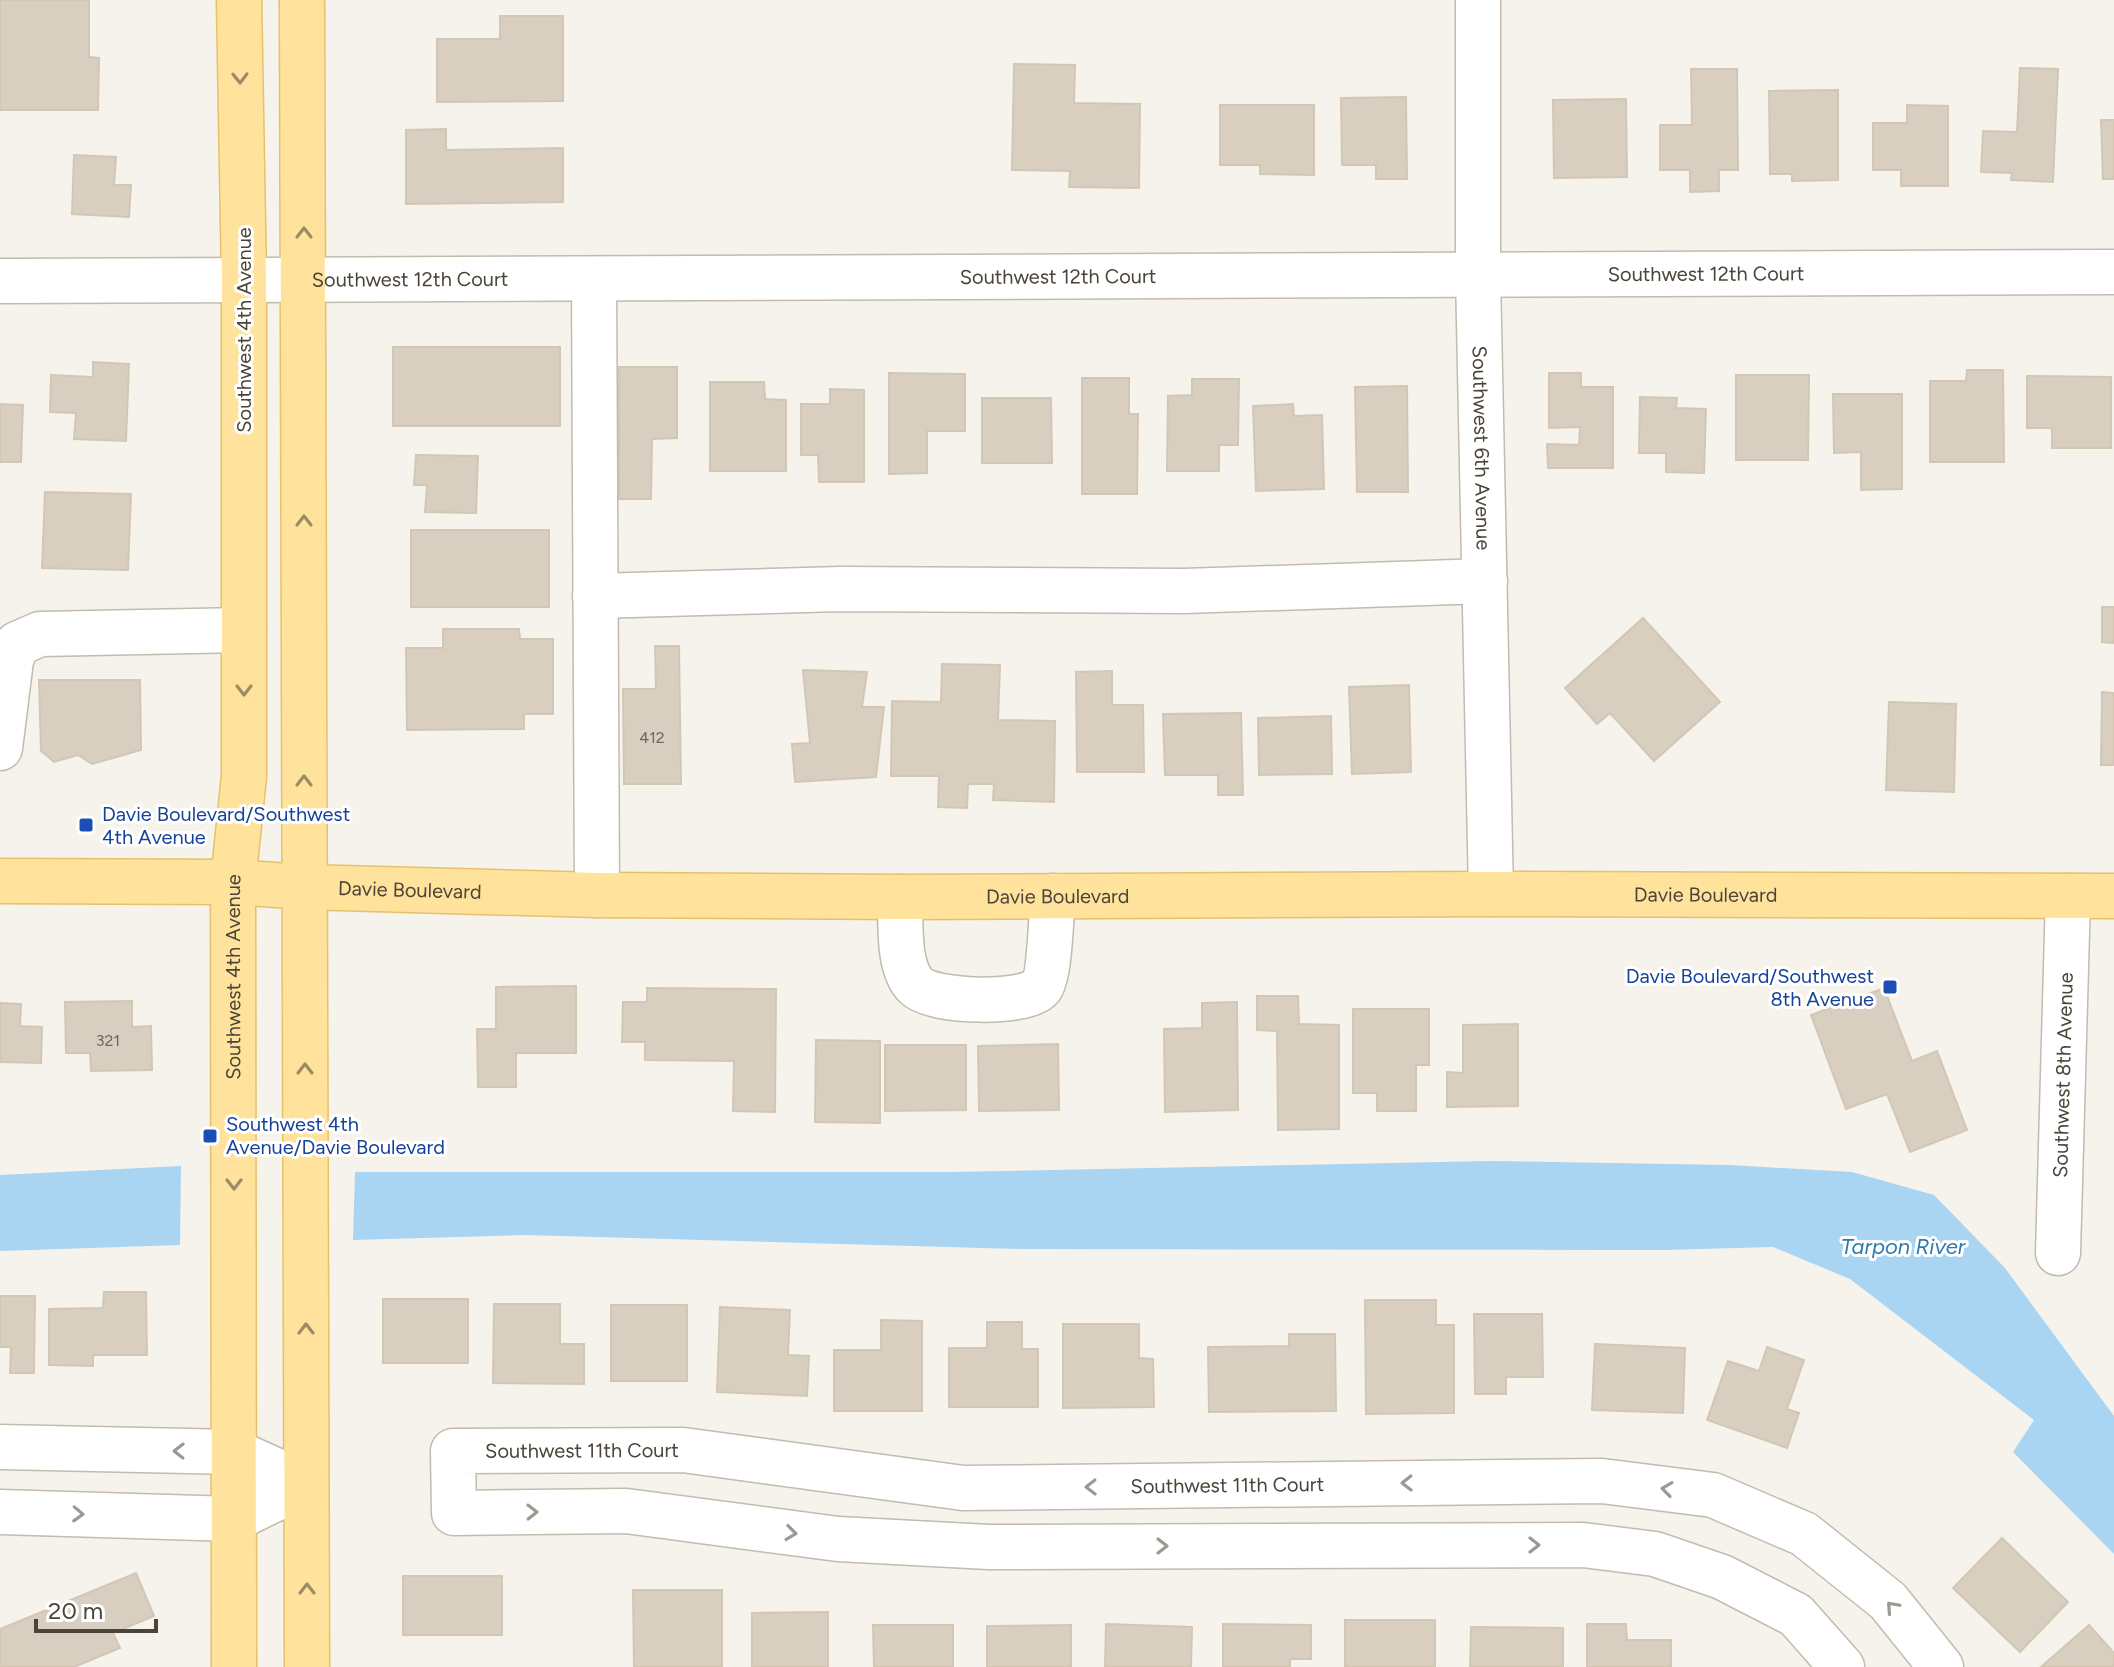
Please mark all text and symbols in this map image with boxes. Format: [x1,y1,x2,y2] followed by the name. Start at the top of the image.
[231,72,249,85] one-way arrow
[295,226,313,239] one-way arrow
[232,227,256,433] street label: Southwest 4th Avenue
[1608,261,1804,286] street label: Southwest 12th Court
[960,264,1156,289] street label: Southwest 12th Court
[312,267,508,292] street label: Southwest 12th Court
[1467,345,1496,551] street label: Southwest 6th Avenue
[295,514,313,527] one-way arrow
[235,684,253,697] one-way arrow
[639,728,665,747] house number: 412
[295,774,313,787] one-way arrow
[102,802,350,849] place label: Davie Boulevard/Southwest 4th Avenue
[77,816,95,834] marker: Davie Boulevard/Southwest 4th Avenue
[221,873,246,1080] street label: Southwest 4th Avenue
[338,876,482,904] street label: Davie Boulevard
[1634,882,1778,907] street label: Davie Boulevard
[986,884,1130,909] street label: Davie Boulevard
[1626,964,1874,1011] place label: Davie Boulevard/Southwest 8th Avenue
[2048,972,2078,1178] street label: Southwest 8th Avenue
[1881,978,1899,996] marker: Davie Boulevard/Southwest 8th Avenue
[96,1031,120,1050] house number: 321
[296,1062,314,1075] one-way arrow
[226,1112,445,1159] place label: Southwest 4th Avenue/Davie Boulevard
[201,1127,219,1145] marker: Southwest 4th Avenue/Davie Boulevard
[225,1178,243,1191] one-way arrow
[1841,1233,1967,1260] water label: Tarpon River
[297,1322,315,1335] one-way arrow
[485,1438,679,1463] street label: Southwest 11th Court
[172,1442,185,1460] one-way arrow
[1130,1472,1324,1498] street label: Southwest 11th Court
[1400,1474,1413,1492] one-way arrow
[1084,1478,1097,1495] one-way arrow
[1660,1481,1673,1498] one-way arrow
[526,1503,539,1521] one-way arrow
[72,1506,85,1523] one-way arrow
[784,1524,798,1541] one-way arrow
[1528,1536,1541,1554] one-way arrow
[1156,1537,1169,1555] one-way arrow
[298,1582,316,1595] one-way arrow
[36,1583,156,1633] scale bar
[48,1596,103,1625] text: 20 m
[1887,1601,1902,1616] one-way arrow

